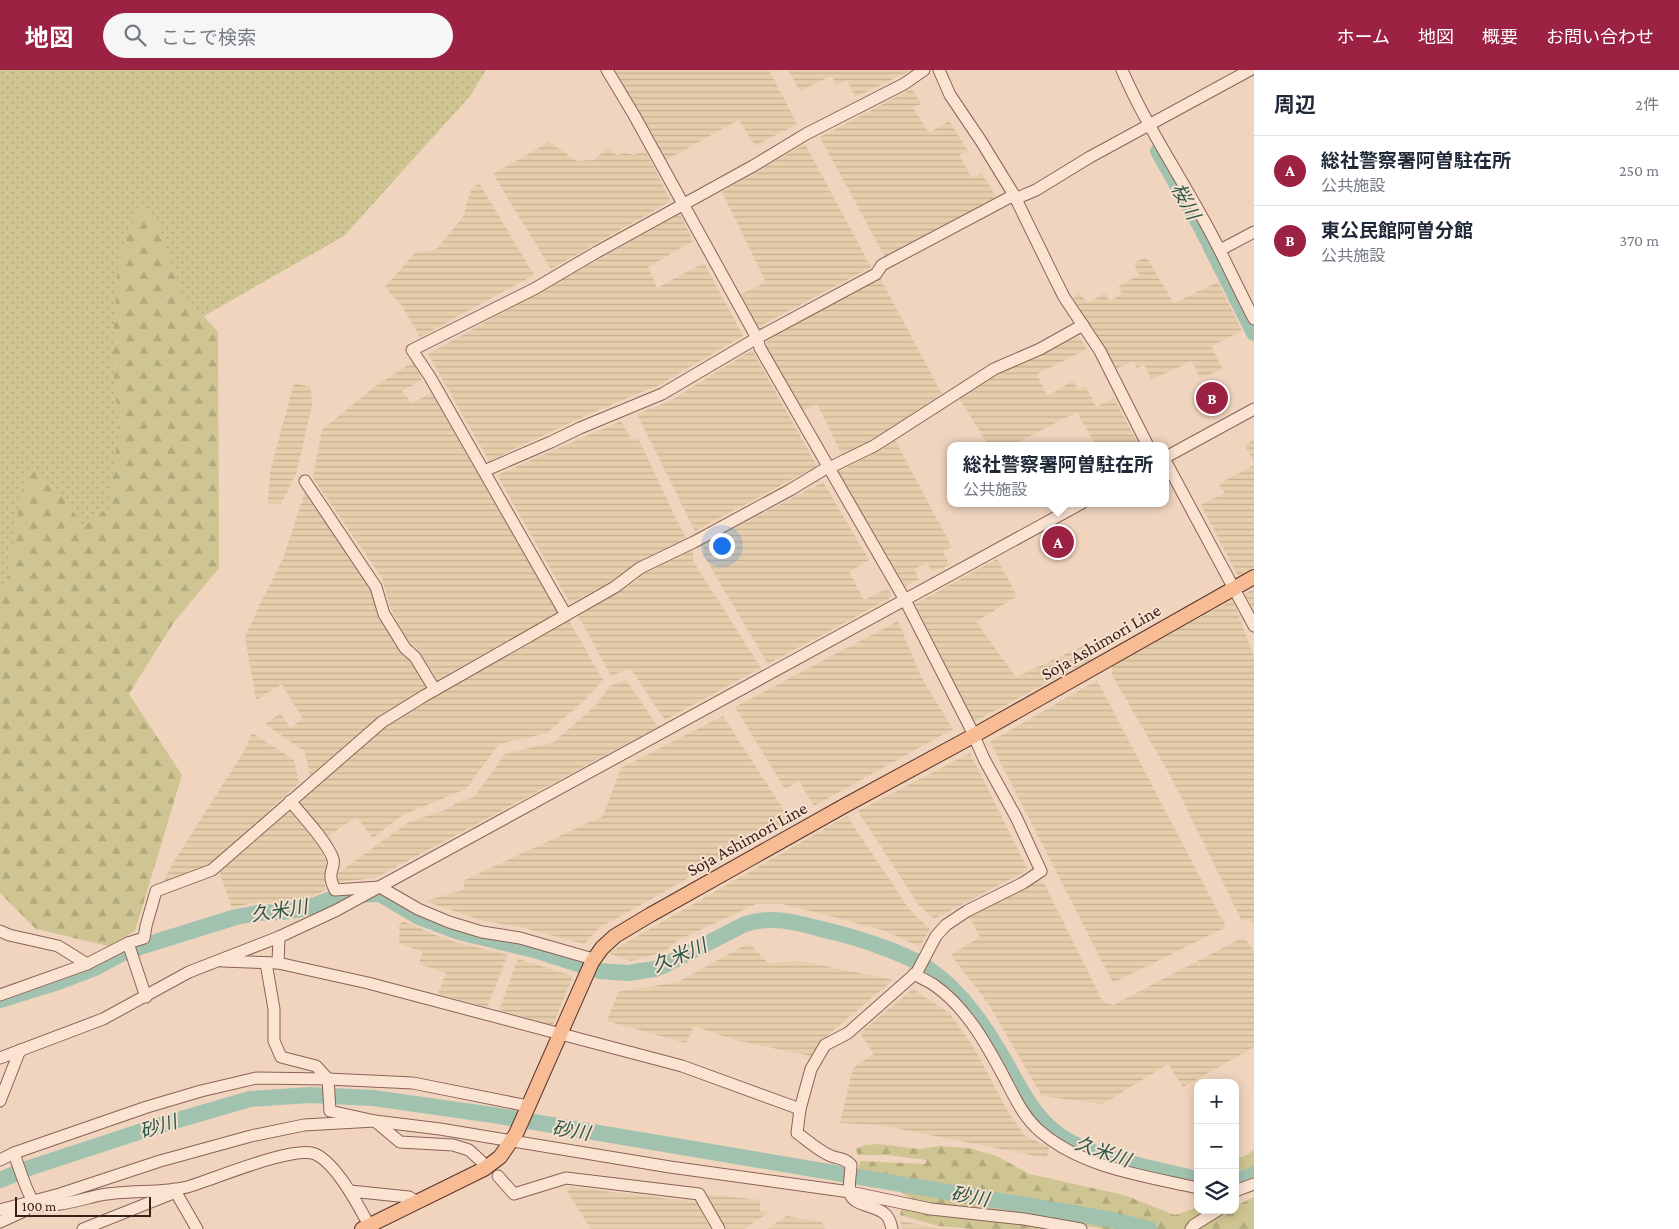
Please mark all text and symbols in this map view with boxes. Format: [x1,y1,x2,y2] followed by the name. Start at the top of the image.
[103,13,453,58] search box
[121,21,149,49] icon: search
[25,24,73,51] text: 地図
[161,27,256,48] text: ここで検索
[1337,27,1390,47] text: ホーム
[1418,27,1454,47] text: 地図
[1482,27,1518,47] text: 概要
[1546,27,1654,47] text: お問い合わせ
[1274,93,1316,117] text: 周辺
[1635,96,1659,113] text: 2件
[1321,150,1511,171] text: 総社警察署阿曽駐在所
[1285,162,1295,179] text: A
[1619,162,1659,179] text: 250 m
[1321,177,1385,194] text: 公共施設
[1167,180,1205,225] water label: 桜川
[1321,220,1473,241] text: 東公民館阿曽分館
[1285,232,1295,249] text: B
[1620,232,1659,249] text: 370 m
[1321,247,1385,264] text: 公共施設
[1196,379,1228,417] pin: B
[947,442,1169,507] popup
[963,454,1153,475] text: 総社警察署阿曽駐在所
[963,481,1027,498] text: 公共施設
[1042,523,1074,561] pin: A
[709,533,735,559] your location
[1038,600,1165,685] street label: Soja Ashimori Line
[683,798,811,881] street label: Soja Ashimori Line
[249,895,311,925] water label: 久米川
[649,934,711,976] water label: 久米川
[1194,1079,1239,1214] map controls
[1194,1079,1239,1124] button: +
[137,1110,181,1142] water label: 砂川
[551,1117,593,1144] water label: 砂川
[1194,1124,1239,1169] button: −
[1072,1132,1135,1171] water label: 久米川
[1194,1169,1239,1214] button: layers
[949,1183,992,1210] water label: 砂川
[15,1194,151,1217] scale bar
[22,1198,56,1214] text: 100 m

